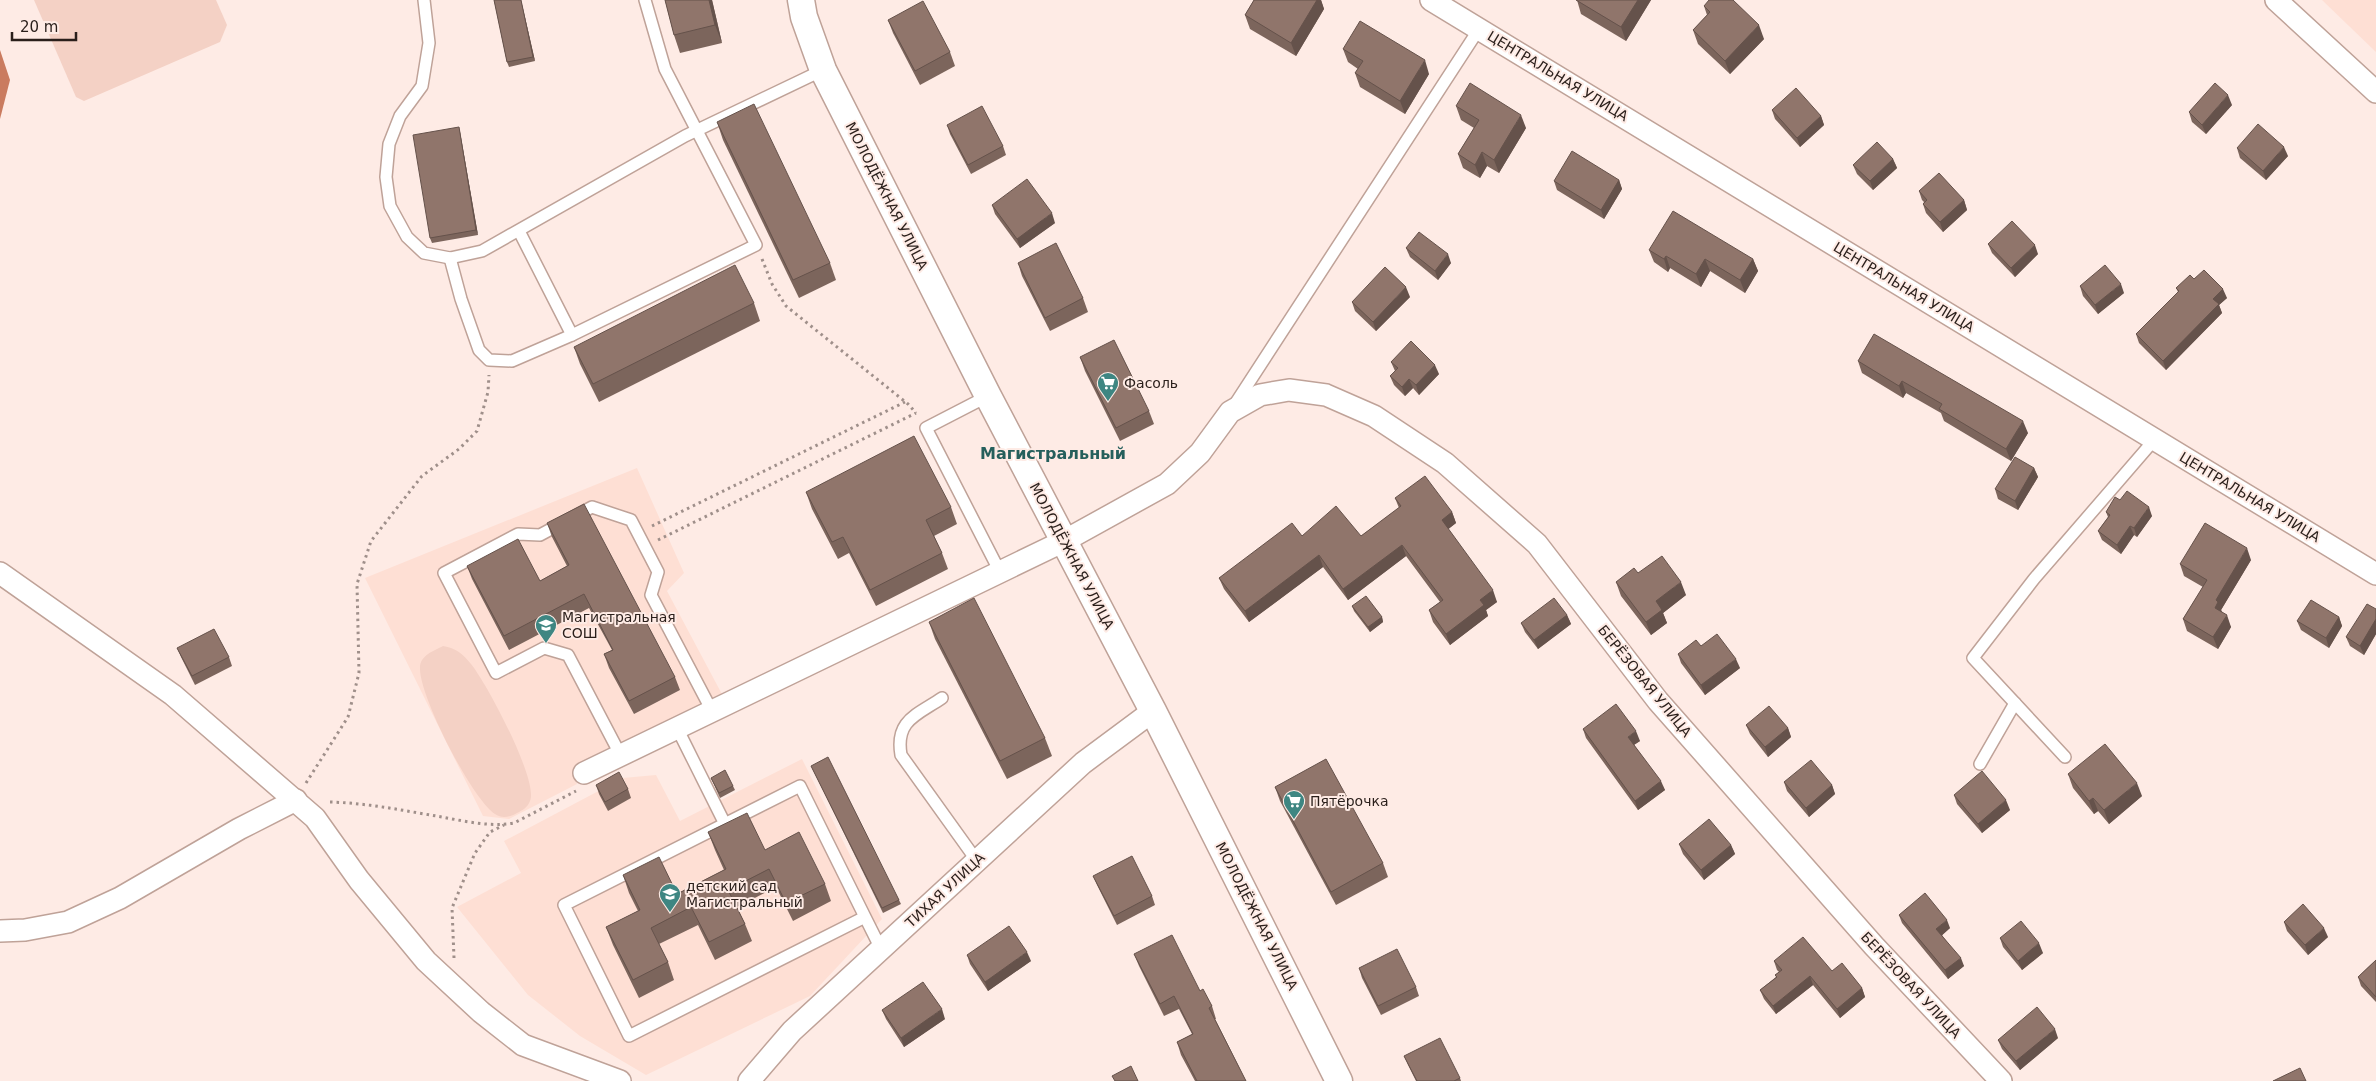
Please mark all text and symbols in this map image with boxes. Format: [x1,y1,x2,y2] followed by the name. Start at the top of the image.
[12,10,76,42] scale bar
[20,18,58,36] text: 20 m
[1485,28,1632,125] street label: ЦЕНТРАЛЬНАЯ УЛИЦА
[843,119,932,273] street label: МОЛОДЁЖНАЯ УЛИЦА
[1831,239,1978,336] street label: ЦЕНТРАЛЬНАЯ УЛИЦА
[1096,371,1120,402] supermarket icon: Фасоль
[1124,375,1178,391] place label: Фасоль
[980,444,1126,463] district label: Магистральный
[2177,449,2324,546] street label: ЦЕНТРАЛЬНАЯ УЛИЦА
[1026,479,1119,632] street label: МОЛОДЁЖНАЯ УЛИЦА
[562,609,676,641] place label: Магистральная СОШ
[534,613,558,644] school or university icon: Магистральная СОШ
[1595,621,1696,740] street label: БЕРЁЗОВАЯ УЛИЦА
[1282,789,1306,820] supermarket icon: Пятёрочка
[1310,793,1388,809] place label: Пятёрочка
[1213,839,1302,993] street label: МОЛОДЁЖНАЯ УЛИЦА
[901,849,988,931] street label: ТИХАЯ УЛИЦА
[686,878,803,910] place label: детский сад Магистральный
[658,882,682,913] school or university icon: детский сад Магистральный
[1858,928,1965,1042] street label: БЕРЁЗОВАЯ УЛИЦА

